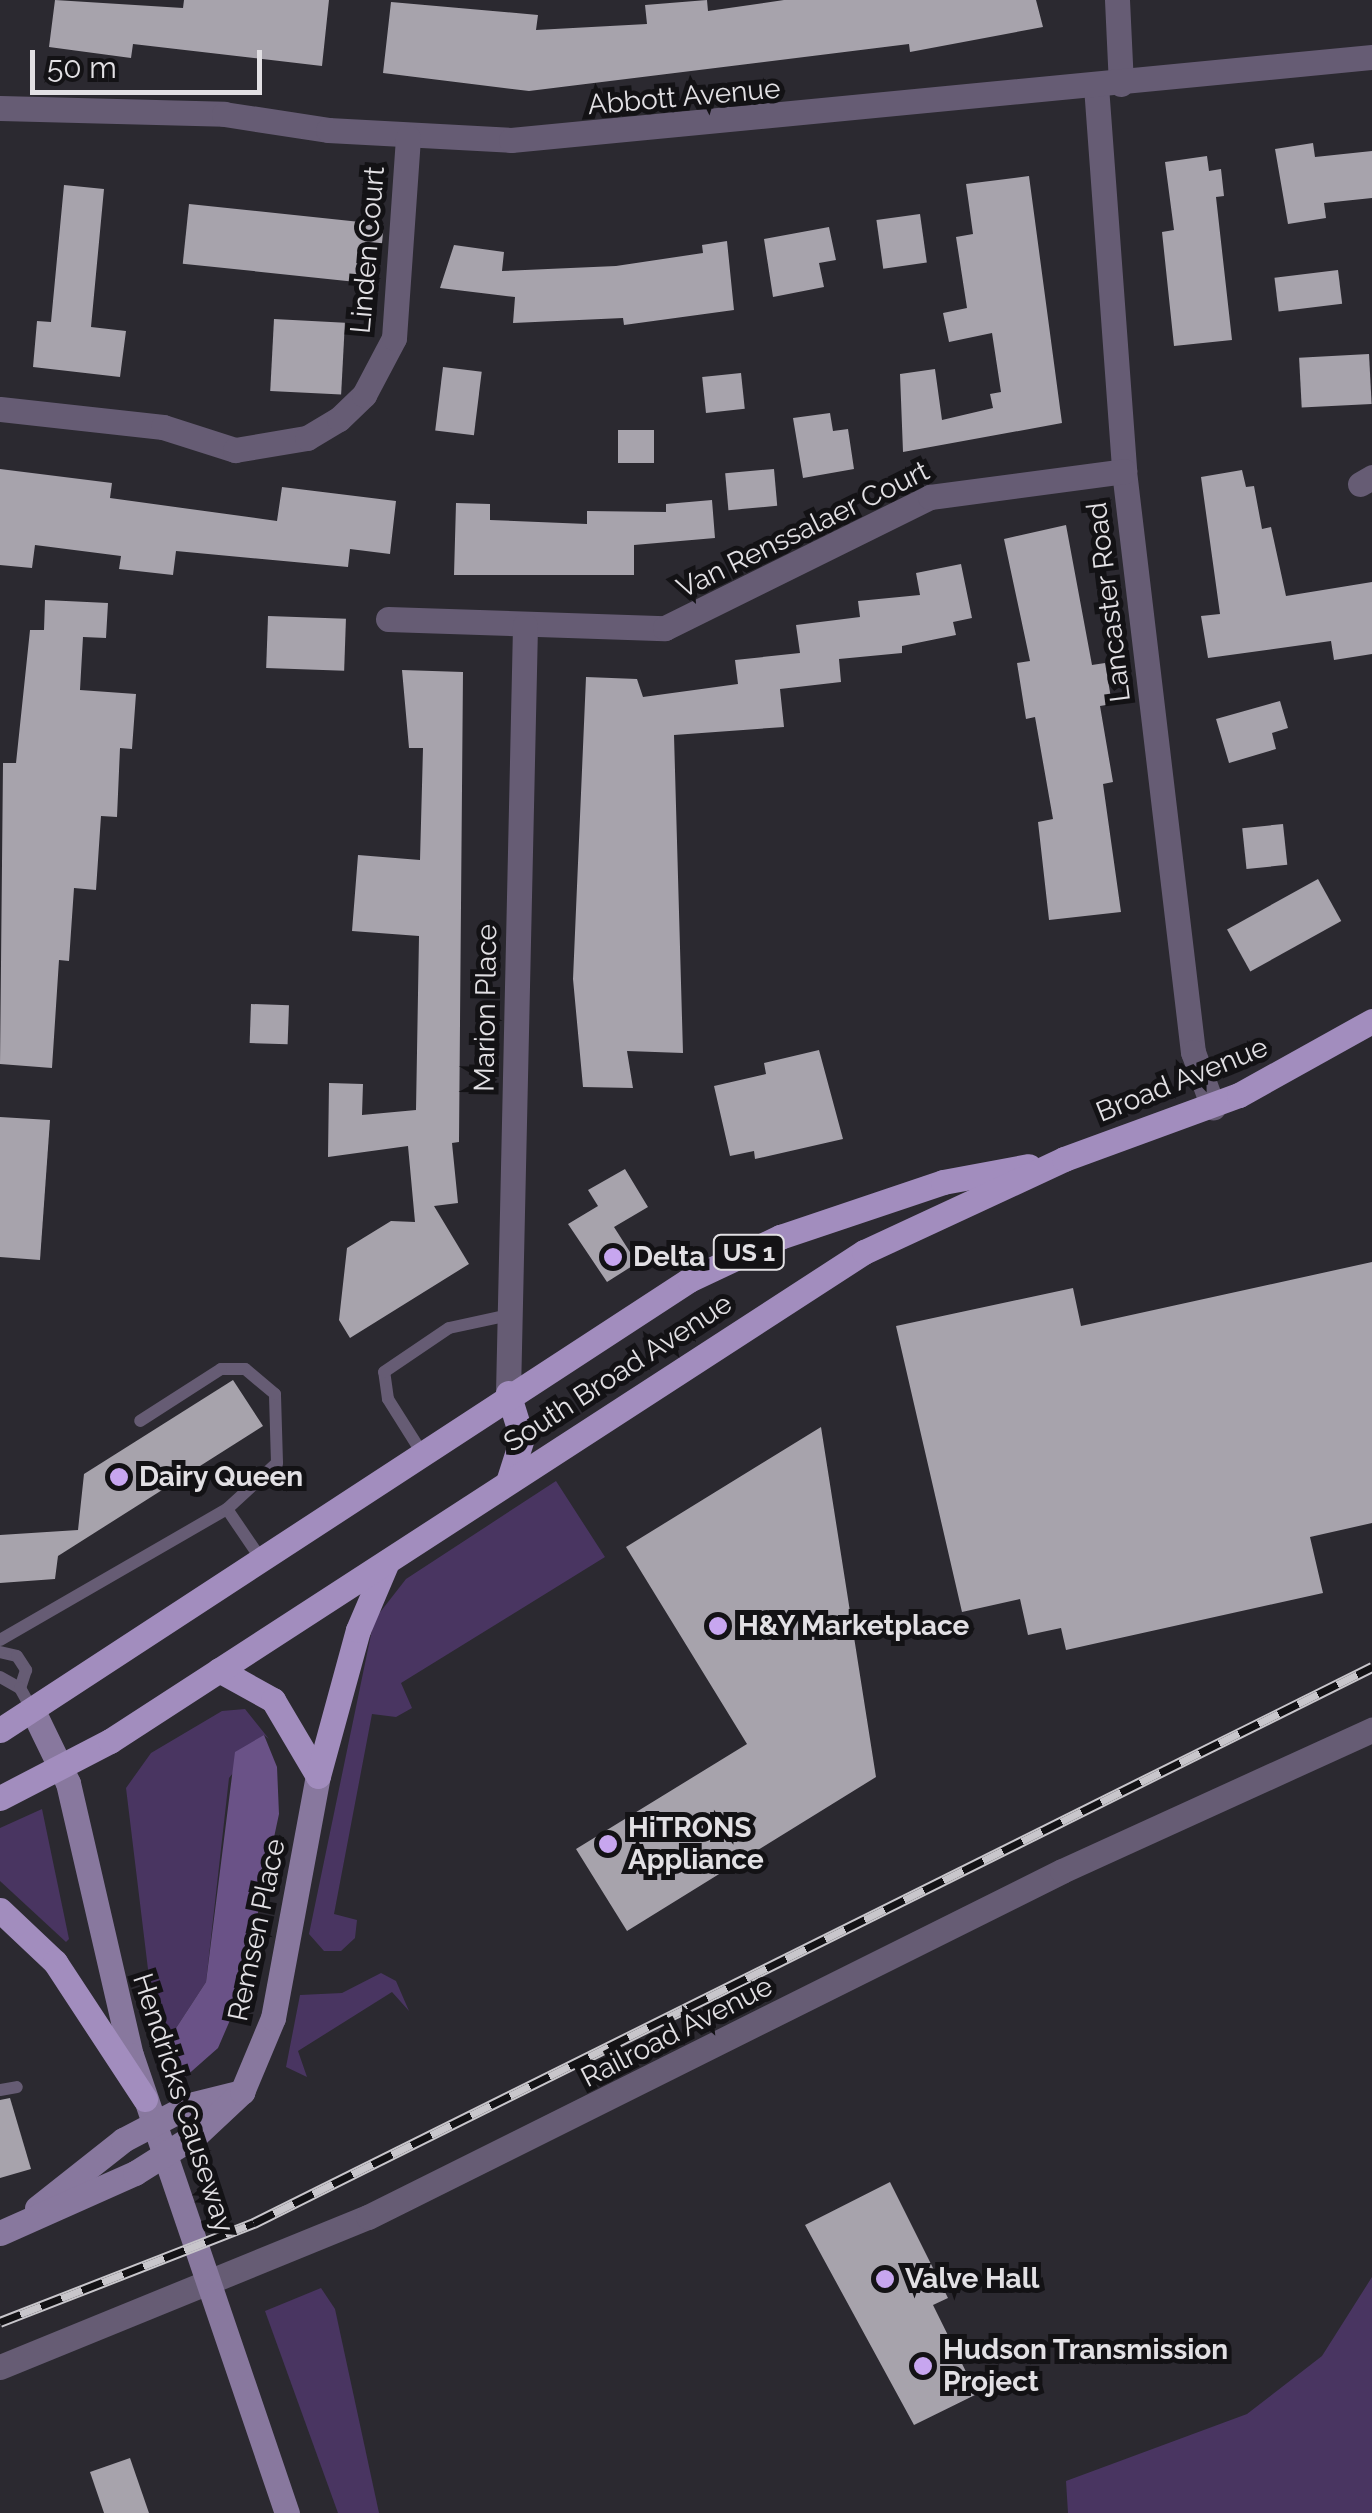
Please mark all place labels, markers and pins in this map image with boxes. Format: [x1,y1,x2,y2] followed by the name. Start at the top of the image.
[633,1240,705,1274] place label: Delta
[602,1246,624,1268] marker: Delta
[139,1460,304,1494] place label: Dairy Queen
[108,1466,130,1488] marker: Dairy Queen
[738,1609,970,1643] place label: H&Y Marketplace
[707,1615,729,1637] marker: H&Y Marketplace
[628,1811,764,1877] place label: HiTRONS Appliance
[597,1833,619,1855] marker: HiTRONS Appliance
[905,2262,1039,2296] place label: Valve Hall
[874,2268,896,2290] marker: Valve Hall
[943,2333,1229,2399] place label: Hudson Transmission Project
[912,2355,934,2377] marker: Hudson Transmission Project

